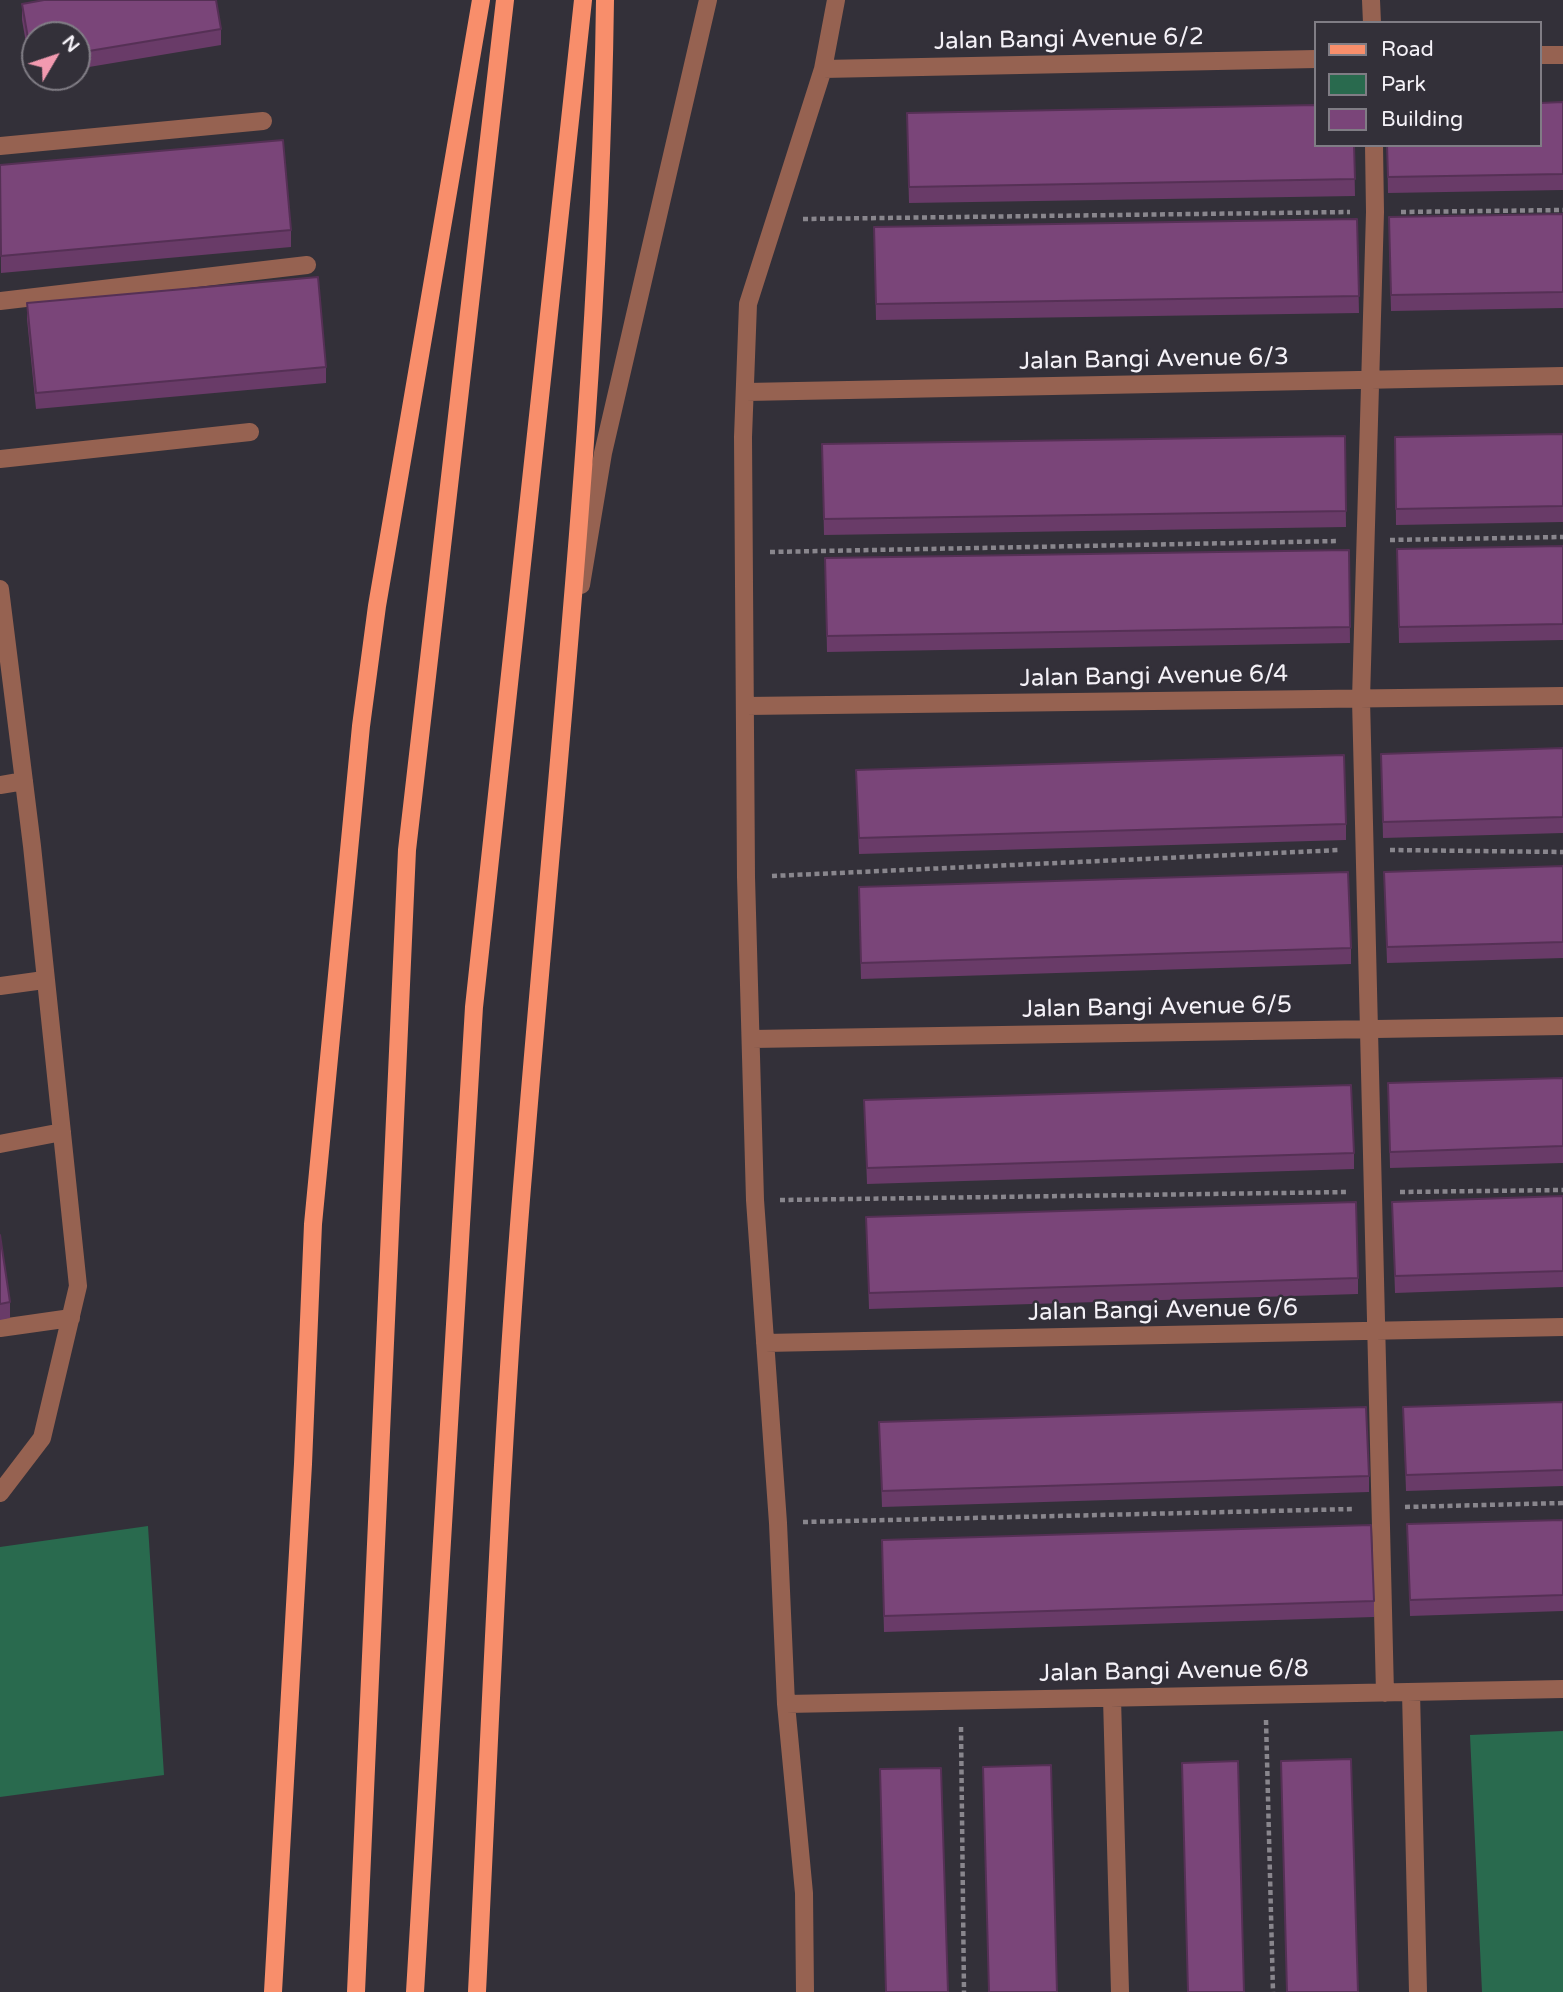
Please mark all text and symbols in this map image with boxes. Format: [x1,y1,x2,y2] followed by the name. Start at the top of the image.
[21,21,91,91] north arrow
[1314,21,1542,147] legend
[934,23,1204,57] street label: Jalan Bangi Avenue 6/2
[57,31,84,57] text: N
[1381,37,1434,62] text: Road
[1381,72,1426,97] text: Park
[1381,107,1463,132] text: Building
[1019,343,1289,377] street label: Jalan Bangi Avenue 6/3
[1019,660,1289,694] street label: Jalan Bangi Avenue 6/4
[1022,991,1292,1025] street label: Jalan Bangi Avenue 6/5
[1028,1294,1298,1328] street label: Jalan Bangi Avenue 6/6
[1039,1655,1309,1689] street label: Jalan Bangi Avenue 6/8

